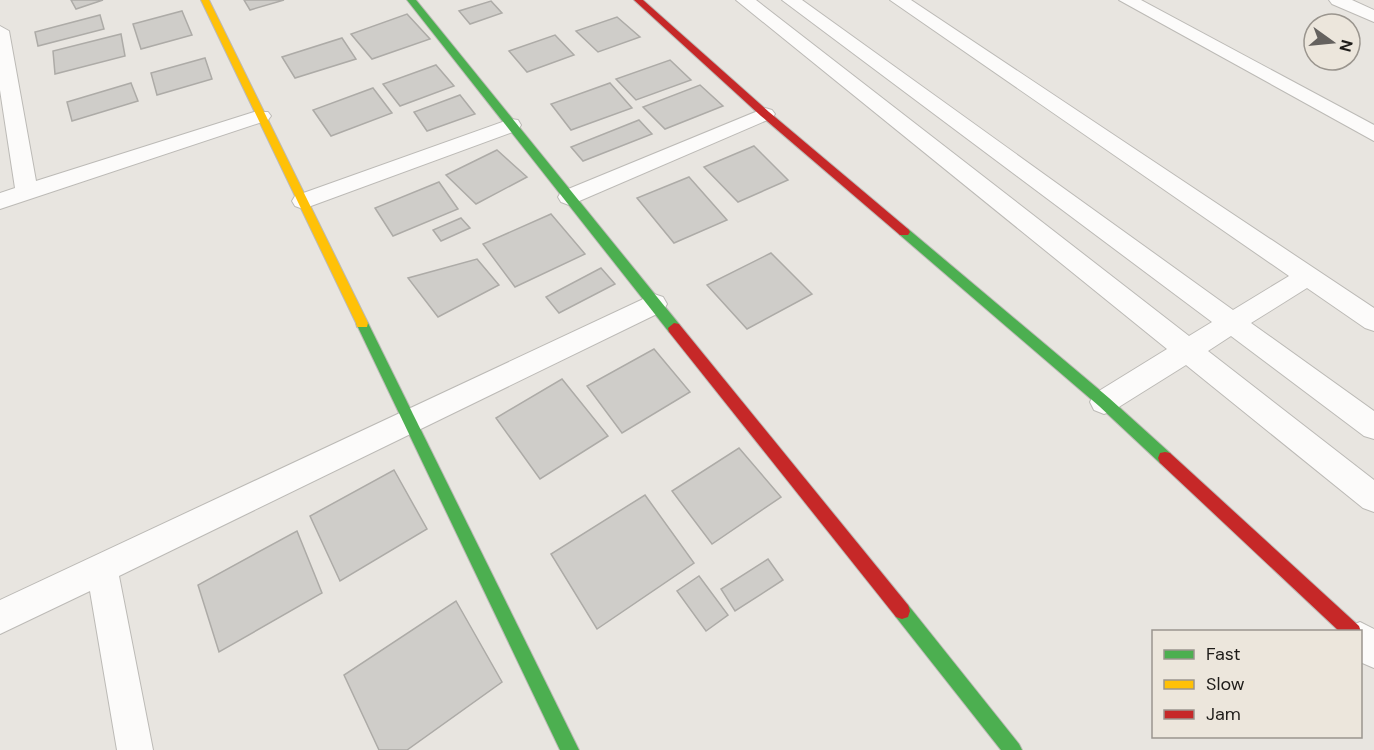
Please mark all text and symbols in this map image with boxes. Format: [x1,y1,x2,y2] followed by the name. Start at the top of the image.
[1302,12,1362,72] north arrow
[1334,37,1358,54] text: N
[1152,630,1362,738] legend
[1206,642,1241,666] text: Fast
[1206,672,1245,696] text: Slow
[1206,702,1241,726] text: Jam

